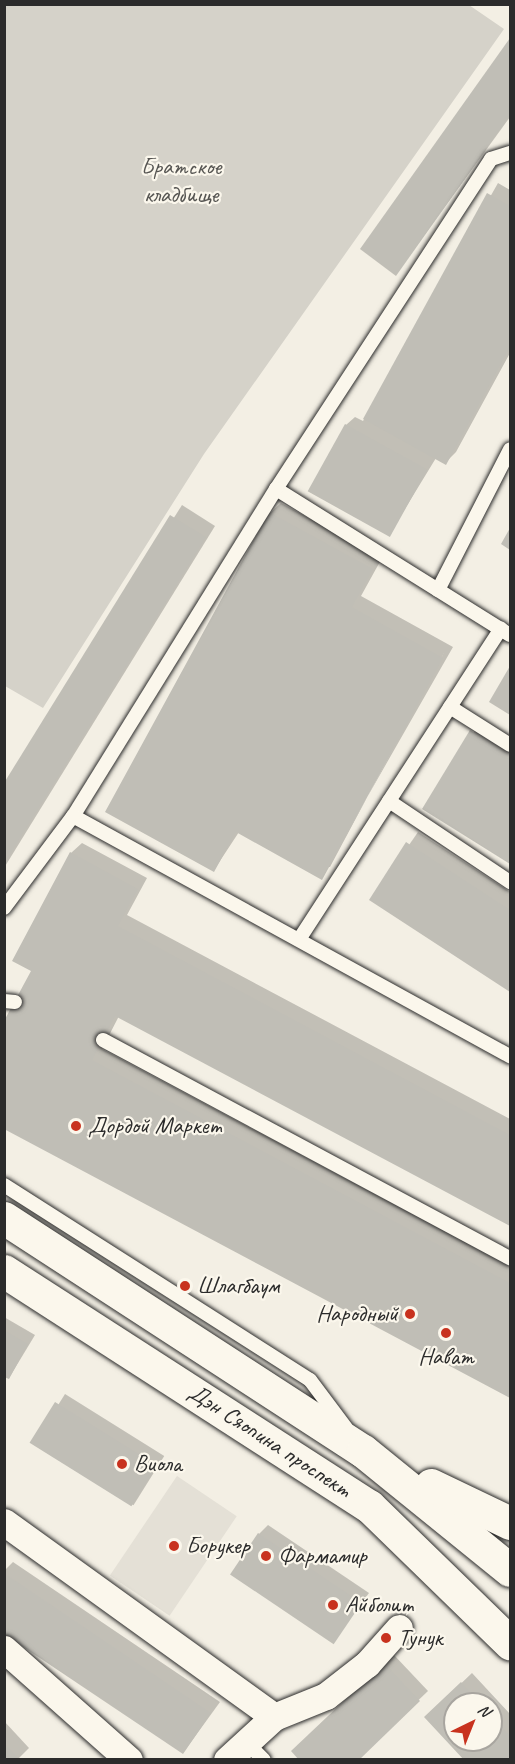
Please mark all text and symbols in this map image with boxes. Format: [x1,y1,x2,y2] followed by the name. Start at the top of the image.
[141,153,221,209] park label: Братское кладбище
[88,1112,222,1140] place label: Дордой Маркет
[69,1119,83,1133] marker: Дордой Маркет
[197,1272,279,1300] place label: Шлагбаум
[178,1279,192,1293] marker: Шлагбаум
[316,1300,398,1328] place label: Народный
[403,1307,417,1321] marker: Народный
[439,1326,453,1340] marker: Нават
[418,1343,474,1371] place label: Нават
[184,1378,356,1504] street label: Дэн Сяопина проспект
[134,1450,181,1478] place label: Виола
[115,1457,129,1471] marker: Виола
[186,1532,250,1560] place label: Борукер
[167,1539,181,1553] marker: Борукер
[278,1542,367,1570] place label: Фармамир
[259,1549,273,1563] marker: Фармамир
[345,1591,413,1619] place label: Айболит
[326,1598,340,1612] marker: Айболит
[398,1624,443,1652] place label: Тунук
[379,1631,393,1645] marker: Тунук
[443,1692,503,1752] north arrow
[473,1700,494,1721] text: N

